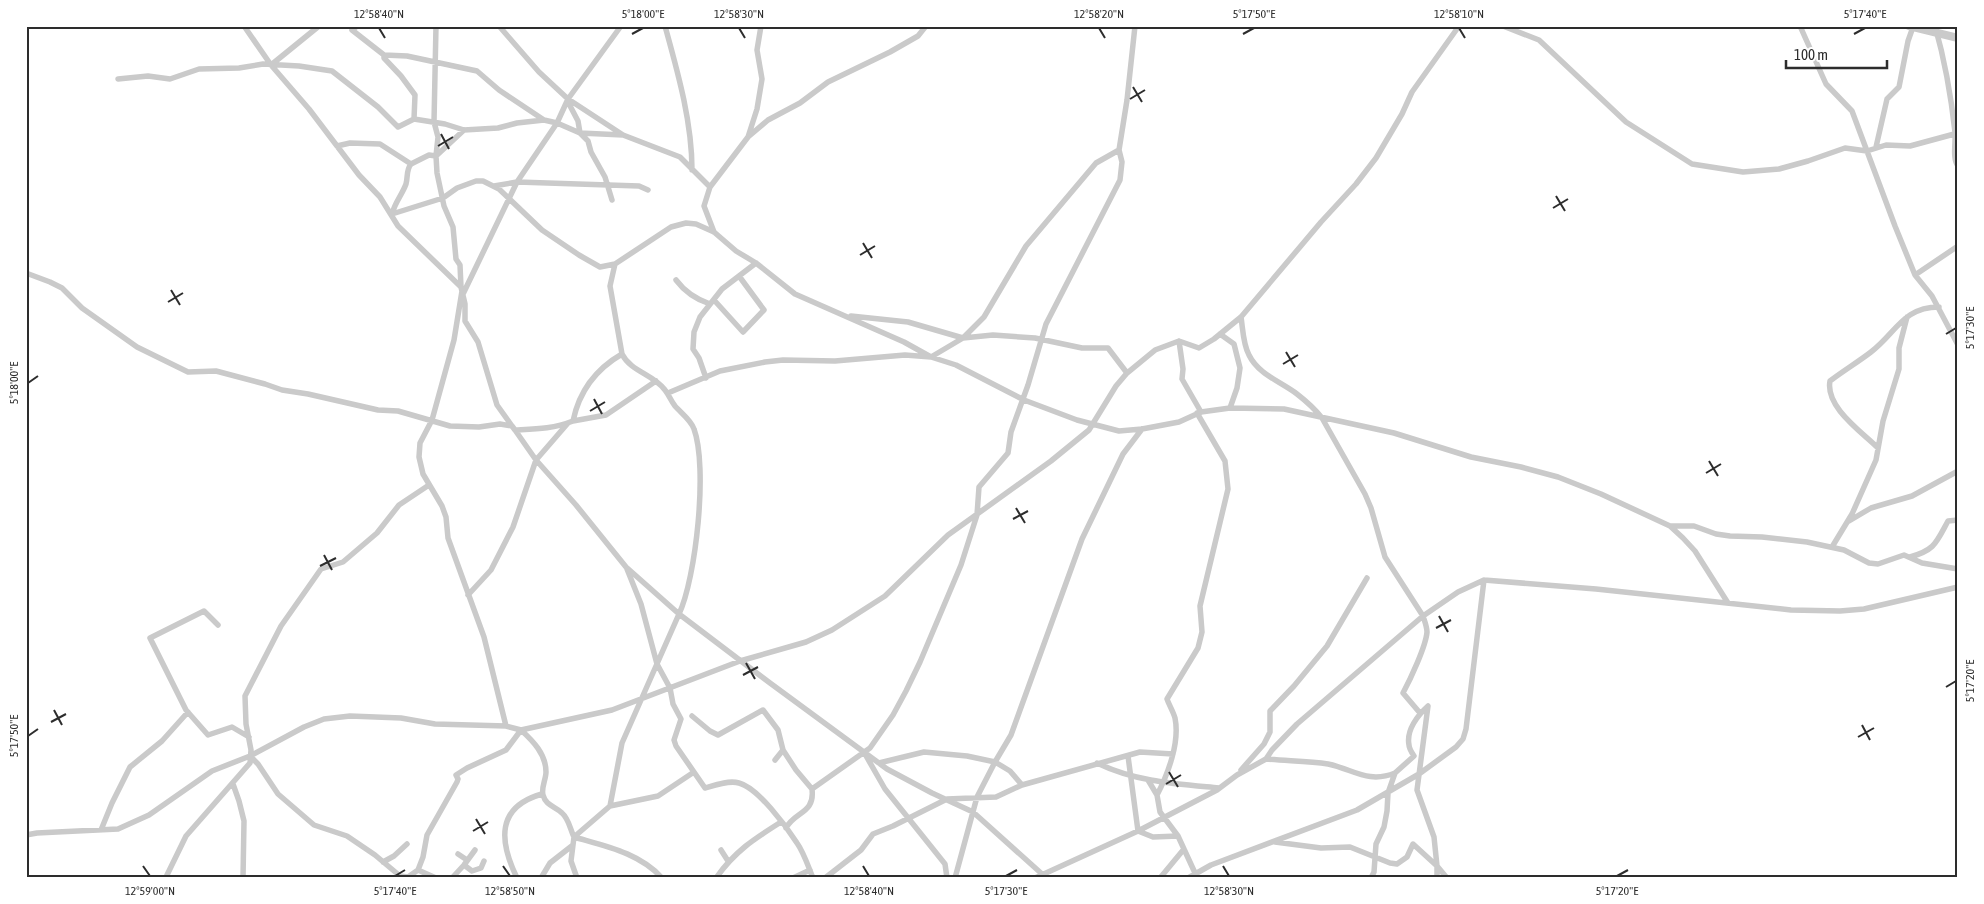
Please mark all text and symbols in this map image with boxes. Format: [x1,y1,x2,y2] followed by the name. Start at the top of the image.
[354,7,404,21] text: 12°58'40"N
[622,7,664,21] text: 5°18'00"E
[714,7,764,21] text: 12°58'30"N
[1074,7,1124,21] text: 12°58'20"N
[1233,7,1275,21] text: 5°17'50"E
[1434,7,1484,21] text: 12°58'10"N
[1844,7,1886,21] text: 5°17'40"E
[1786,38,1888,70] scale bar
[1794,46,1828,63] text: 100 m
[1963,307,1977,349] text: 5°17'30"E
[7,362,21,404] text: 5°18'00"E
[1963,660,1977,702] text: 5°17'20"E
[7,715,21,757] text: 5°17'50"E
[125,884,175,898] text: 12°59'00"N
[374,884,416,898] text: 5°17'40"E
[485,884,535,898] text: 12°58'50"N
[844,884,894,898] text: 12°58'40"N
[985,884,1027,898] text: 5°17'30"E
[1204,884,1254,898] text: 12°58'30"N
[1596,884,1638,898] text: 5°17'20"E

